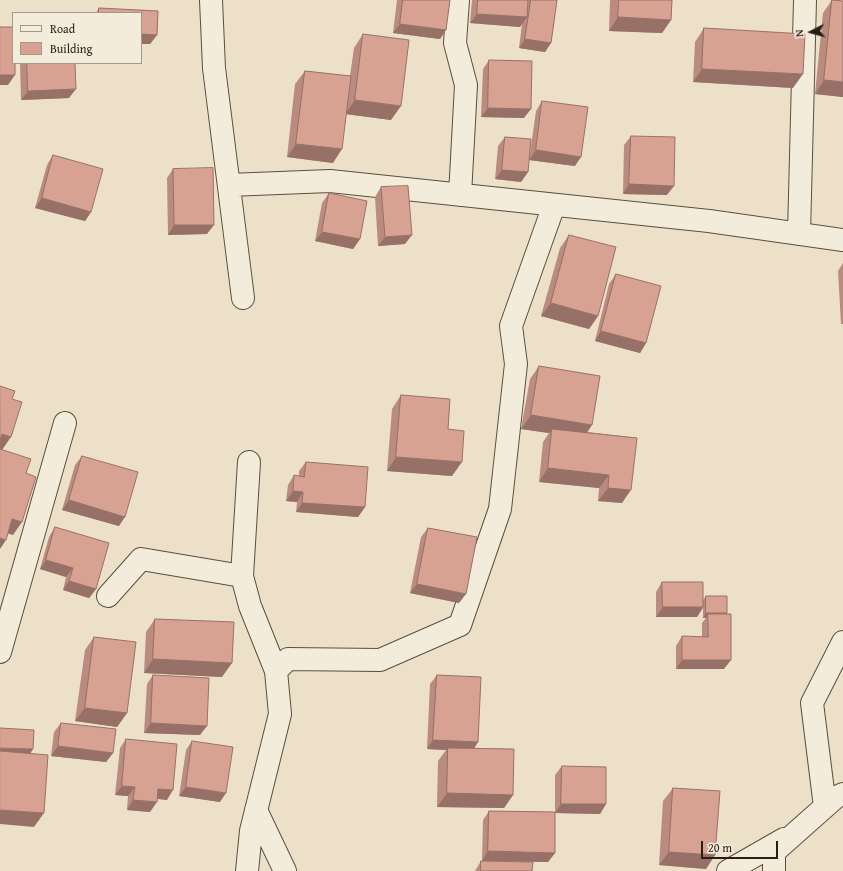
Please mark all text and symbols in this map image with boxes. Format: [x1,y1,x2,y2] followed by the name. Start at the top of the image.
[12,12,142,64] legend
[791,12,831,52] north arrow
[50,20,75,37] text: Road
[791,29,807,38] text: N
[50,40,93,57] text: Building
[703,833,780,859] scale bar
[708,839,732,856] text: 20 m

